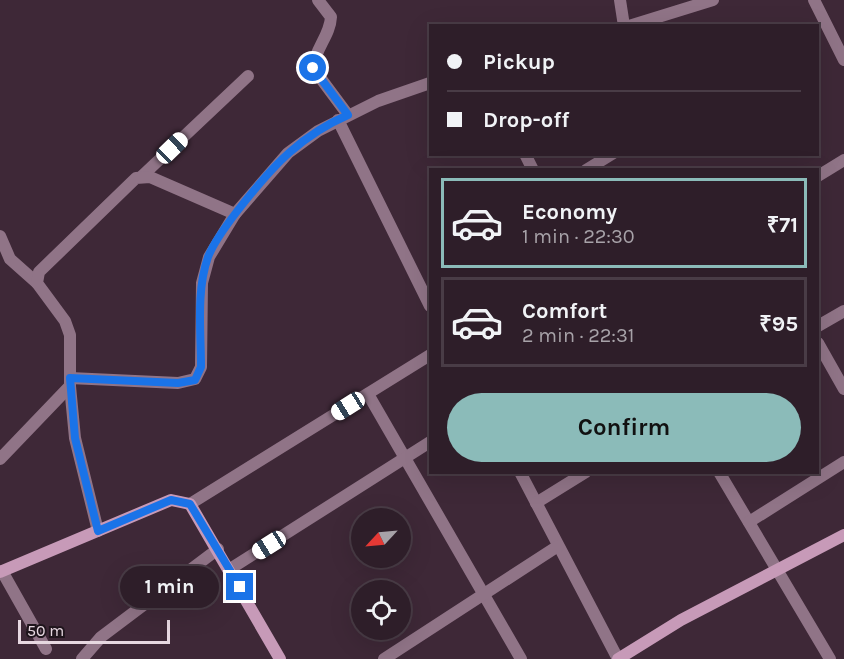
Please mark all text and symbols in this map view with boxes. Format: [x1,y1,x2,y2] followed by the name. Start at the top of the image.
[483,49,555,75] text: Pickup
[299,54,326,81] route start
[483,107,569,133] text: Drop-off
[153,129,191,167] car
[450,196,504,250] icon: car
[522,199,617,225] text: Economy
[767,212,798,238] text: ₹71
[522,225,635,248] text: 1 min · 22:30
[450,295,504,349] icon: car
[522,298,607,324] text: Comfort
[759,311,798,337] text: ₹95
[522,324,634,347] text: 2 min · 22:31
[328,389,368,423] car
[447,393,801,462] button: Confirm
[351,508,411,568] north arrow
[351,508,411,640] map controls
[249,528,289,562] car
[120,566,219,608] callout: 1 min
[226,573,253,600] route end
[144,575,195,598] text: 1 min
[351,580,411,640] button: locate
[18,617,170,644] scale bar
[27,621,64,640] text: 50 m

